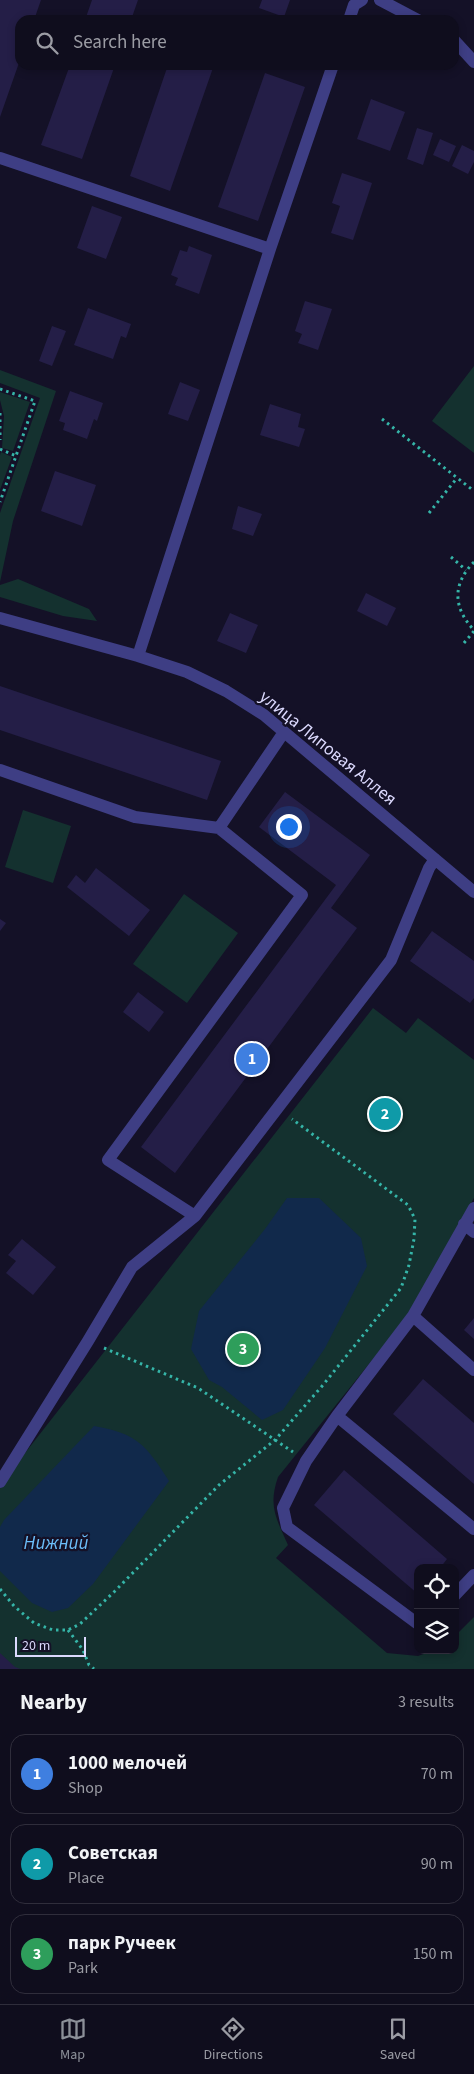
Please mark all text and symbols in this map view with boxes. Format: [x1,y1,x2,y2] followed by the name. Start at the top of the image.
[15,15,459,70] search box
[33,29,61,57] icon: search
[73,29,167,56] text: Search here
[254,685,402,811] street label: улица Липовая Аллея
[276,814,302,840] your location
[236,1040,268,1078] pin: 1
[369,1095,401,1133] pin: 2
[227,1330,259,1368] pin: 3
[24,1530,88,1557] water label: Нижний
[414,1564,459,1654] map controls
[414,1564,459,1609] button: locate
[414,1609,459,1654] button: layers
[15,1634,86,1657] scale bar
[22,1636,50,1656] text: 20 m
[20,1687,87,1717] text: Nearby
[398,1691,454,1713] text: 3 results
[68,1750,187,1777] text: 1000 мелочей
[33,1763,41,1785] text: 1
[421,1763,453,1785] text: 70 m
[68,1777,103,1799] text: Shop
[68,1840,158,1867] text: Советская
[33,1853,41,1875] text: 2
[421,1853,453,1875] text: 90 m
[68,1867,104,1889] text: Place
[68,1930,176,1957] text: парк Ручеек
[33,1943,41,1965] text: 3
[413,1943,453,1965] text: 150 m
[68,1957,98,1979] text: Park
[59,2015,87,2065] tab: Map
[204,2015,263,2065] tab: Directions
[380,2015,415,2065] tab: Saved

